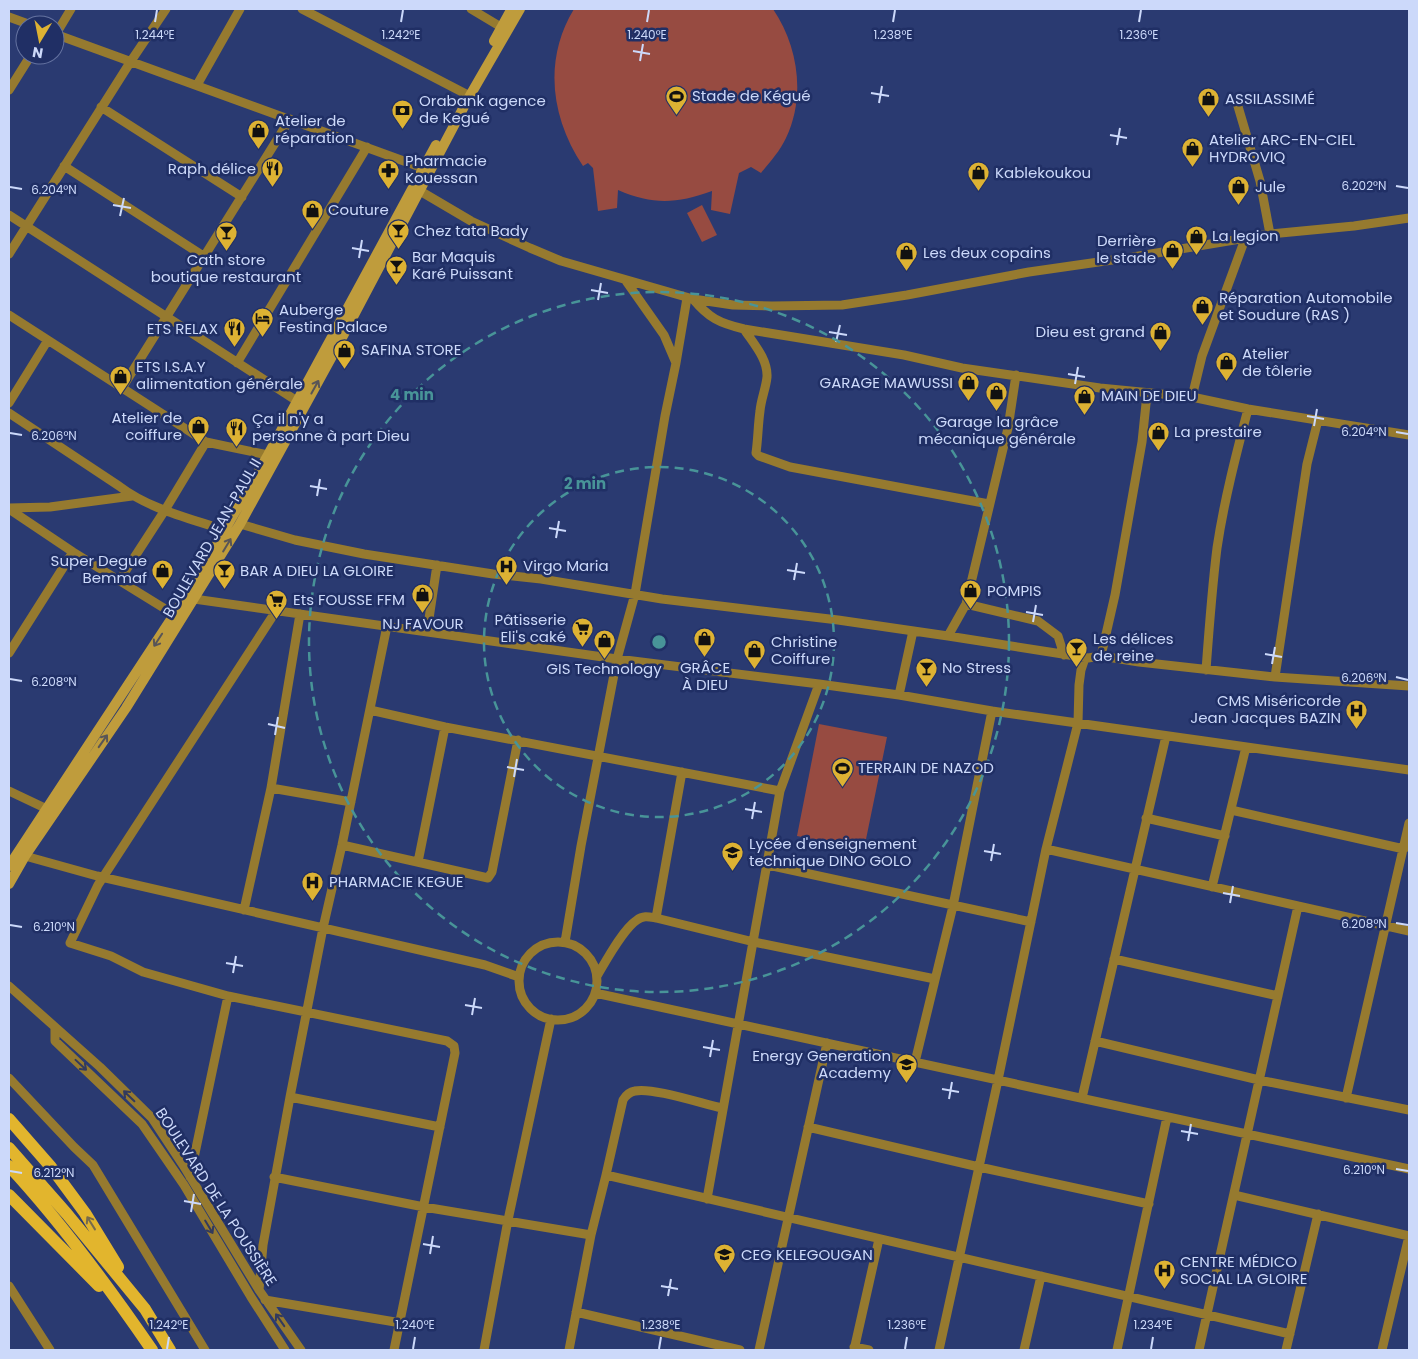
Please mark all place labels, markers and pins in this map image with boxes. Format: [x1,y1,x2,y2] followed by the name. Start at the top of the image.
[664,84,688,115] sports icon: Stade de Kégué
[692,85,811,106] place label: Stade de Kégué
[1197,87,1221,118] shop icon: ASSILASSIMÉ
[1225,88,1315,109] place label: ASSILASSIMÉ
[419,90,546,128] place label: Orabank agence de Kegué
[391,98,415,129] bank icon: Orabank agence de Kegué
[275,110,354,148] place label: Atelier de réparation
[247,118,271,149] shop icon: Atelier de réparation
[1209,129,1356,167] place label: Atelier ARC-EN-CIEL HYDROVIQ
[1181,137,1205,168] shop icon: Atelier ARC-EN-CIEL HYDROVIQ
[405,150,487,188] place label: Pharmacie Kouessan
[260,157,284,188] restaurant icon: Raph délice
[168,158,256,179] place label: Raph délice
[377,158,401,189] pharmacy icon: Pharmacie Kouessan
[967,161,991,192] shop icon: Kablekoukou
[995,162,1091,183] place label: Kablekoukou
[1227,175,1251,206] shop icon: Jule
[1255,176,1286,197] place label: Jule
[300,198,324,229] shop icon: Couture
[328,199,389,220] place label: Couture
[386,219,410,250] bar icon: Chez tata Bady
[214,220,238,251] bar icon: Cath store boutique restaurant
[414,220,529,241] place label: Chez tata Bady
[1184,224,1208,255] shop icon: La legion
[1212,225,1279,246] place label: La legion
[1096,230,1156,268] place label: Derrière le stade
[1160,238,1184,269] shop icon: Derrière le stade
[895,241,919,272] shop icon: Les deux copains
[923,242,1051,263] place label: Les deux copains
[412,246,513,284] place label: Bar Maquis Karé Puissant
[151,249,301,287] place label: Cath store boutique restaurant
[384,254,408,285] bar icon: Bar Maquis Karé Puissant
[1219,287,1392,325] place label: Réparation Automobile et Soudure (RAS )
[1191,295,1215,326] shop icon: Réparation Automobile et Soudure (RAS )
[279,299,388,337] place label: Auberge Festina Palace
[251,307,275,338] hotel icon: Auberge Festina Palace
[222,317,246,348] restaurant icon: ETS RELAX
[147,318,218,339] place label: ETS RELAX
[1149,320,1173,351] shop icon: Dieu est grand
[1036,321,1145,342] place label: Dieu est grand
[333,338,357,369] shop icon: SAFINA STORE
[361,339,461,360] place label: SAFINA STORE
[1242,343,1312,381] place label: Atelier de tôlerie
[1214,351,1238,382] shop icon: Atelier de tôlerie
[136,356,303,394] place label: ETS I.S.A.Y alimentation générale
[108,364,132,395] shop icon: ETS I.S.A.Y alimentation générale
[957,371,981,402] shop icon: GARAGE MAWUSSI
[820,372,953,393] place label: GARAGE MAWUSSI
[985,381,1009,412] shop icon: Garage la grâce mécanique générale
[1073,384,1097,415] shop icon: MAIN DE DIEU
[1101,385,1197,406] place label: MAIN DE DIEU
[111,407,182,445] place label: Atelier de coiffure
[252,408,410,446] place label: Ça il n'y a personne à part Dieu
[918,411,1076,449] place label: Garage la grâce mécanique générale
[186,415,210,446] shop icon: Atelier de coiffure
[224,416,248,447] restaurant icon: Ça il n'y a personne à part Dieu
[1146,420,1170,451] shop icon: La prestaire
[1174,421,1262,442] place label: La prestaire
[51,550,147,588] place label: Super Degue Bemmaf
[495,554,519,585] hospital icon: Virgo Maria
[523,555,609,576] place label: Virgo Maria
[151,558,175,589] shop icon: Super Degue Bemmaf
[212,559,236,590] bar icon: BAR A DIEU LA GLOIRE
[240,560,394,581] place label: BAR A DIEU LA GLOIRE
[959,579,983,610] shop icon: POMPIS
[987,580,1042,601] place label: POMPIS
[411,583,435,614] shop icon: NJ FAVOUR
[265,588,289,619] supermarket icon: Ets FOUSSE FFM
[293,589,405,610] place label: Ets FOUSSE FFM
[494,609,566,647] place label: Pâtisserie Eli's caké
[382,613,464,634] place label: NJ FAVOUR
[570,617,594,648] supermarket icon: Pâtisserie Eli's caké
[693,627,717,658] shop icon: GRÂCE À DIEU
[1093,628,1174,666] place label: Les délices de reine
[592,629,616,660] shop icon: GIS Technology
[771,631,837,669] place label: Christine Coiffure
[650,633,668,651] centre of rings
[1065,636,1089,667] bar icon: Les délices de reine
[743,639,767,670] shop icon: Christine Coiffure
[914,656,938,687] bar icon: No Stress
[680,657,730,695] place label: GRÂCE À DIEU
[942,657,1011,678] place label: No Stress
[546,658,662,679] place label: GIS Technology
[1190,690,1341,728] place label: CMS Miséricorde Jean Jacques BAZIN
[1345,698,1369,729] hospital icon: CMS Miséricorde Jean Jacques BAZIN
[830,756,854,787] sports icon: TERRAIN DE NAZOD
[858,757,994,778] place label: TERRAIN DE NAZOD
[749,833,917,871] place label: Lycée d'enseignement technique DINO GOLO
[721,841,745,872] school or university icon: Lycée d'enseignement technique DINO GOLO
[301,870,325,901] hospital icon: PHARMACIE KEGUE
[329,871,463,892] place label: PHARMACIE KEGUE
[752,1045,892,1083] place label: Energy Generation Academy
[895,1053,919,1084] school or university icon: Energy Generation Academy
[713,1243,737,1274] school or university icon: CEG KELEGOUGAN
[741,1244,873,1265] place label: CEG KELEGOUGAN
[1180,1251,1308,1289] place label: CENTRE MÉDICO SOCIAL LA GLOIRE
[1152,1259,1176,1290] hospital icon: CENTRE MÉDICO SOCIAL LA GLOIRE

